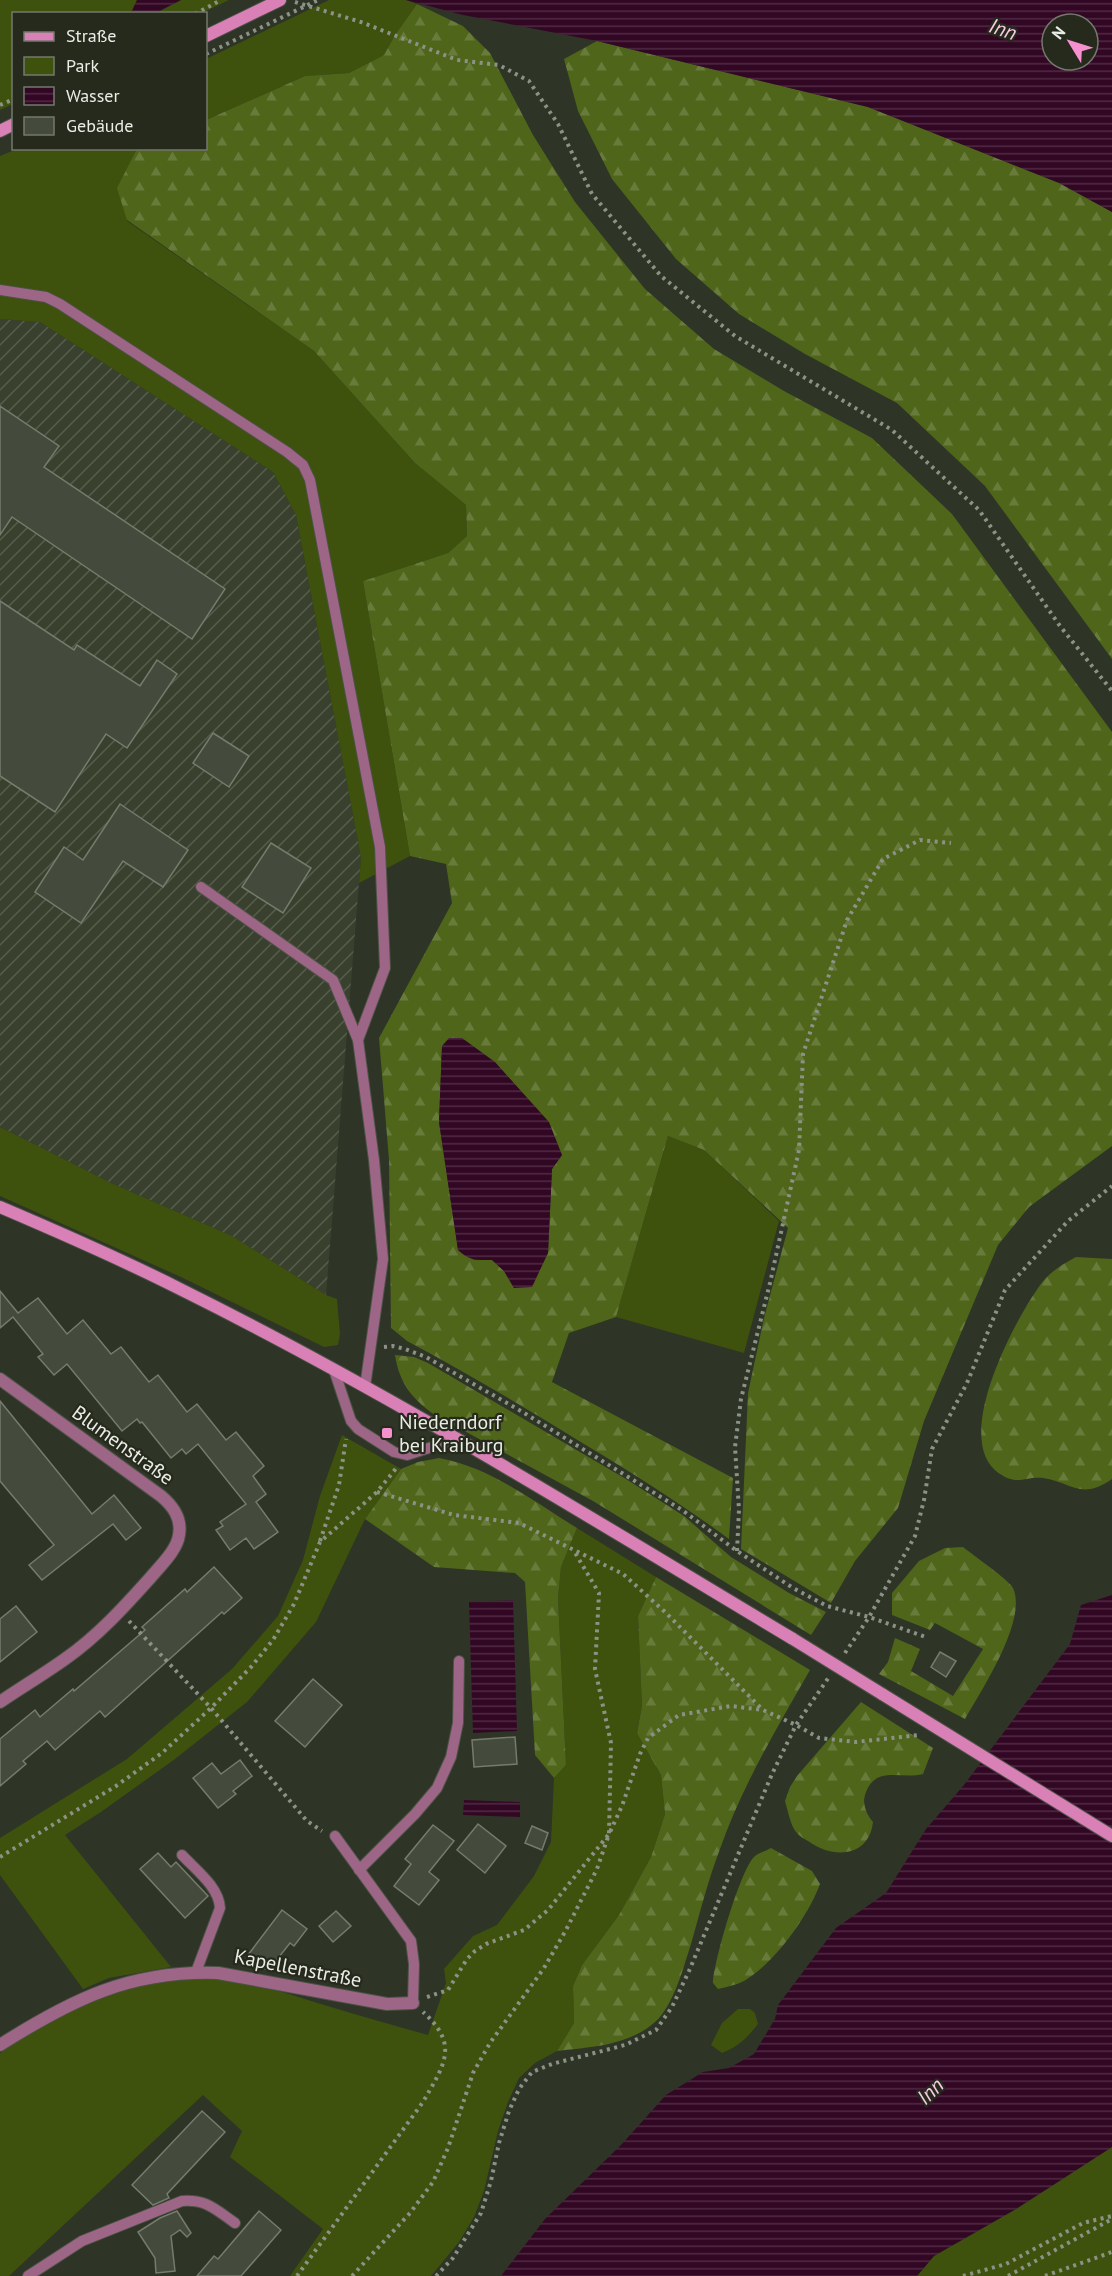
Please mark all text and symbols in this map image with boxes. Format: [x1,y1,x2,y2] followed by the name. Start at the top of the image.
[12,12,207,150] legend
[985,12,1021,46] water label: Inn
[1040,12,1100,72] north arrow
[1047,22,1069,43] text: N
[66,24,117,47] text: Straße
[66,54,99,77] text: Park
[66,84,120,107] text: Wasser
[66,114,133,137] text: Gebäude
[67,1399,179,1491] street label: Blumenstraße
[399,1409,504,1458] place label: Niederndorf bei Kraiburg
[380,1426,394,1440] marker: Niederndorf bei Kraiburg
[232,1943,364,1993] street label: Kapellenstraße
[911,2072,949,2110] water label: Inn

